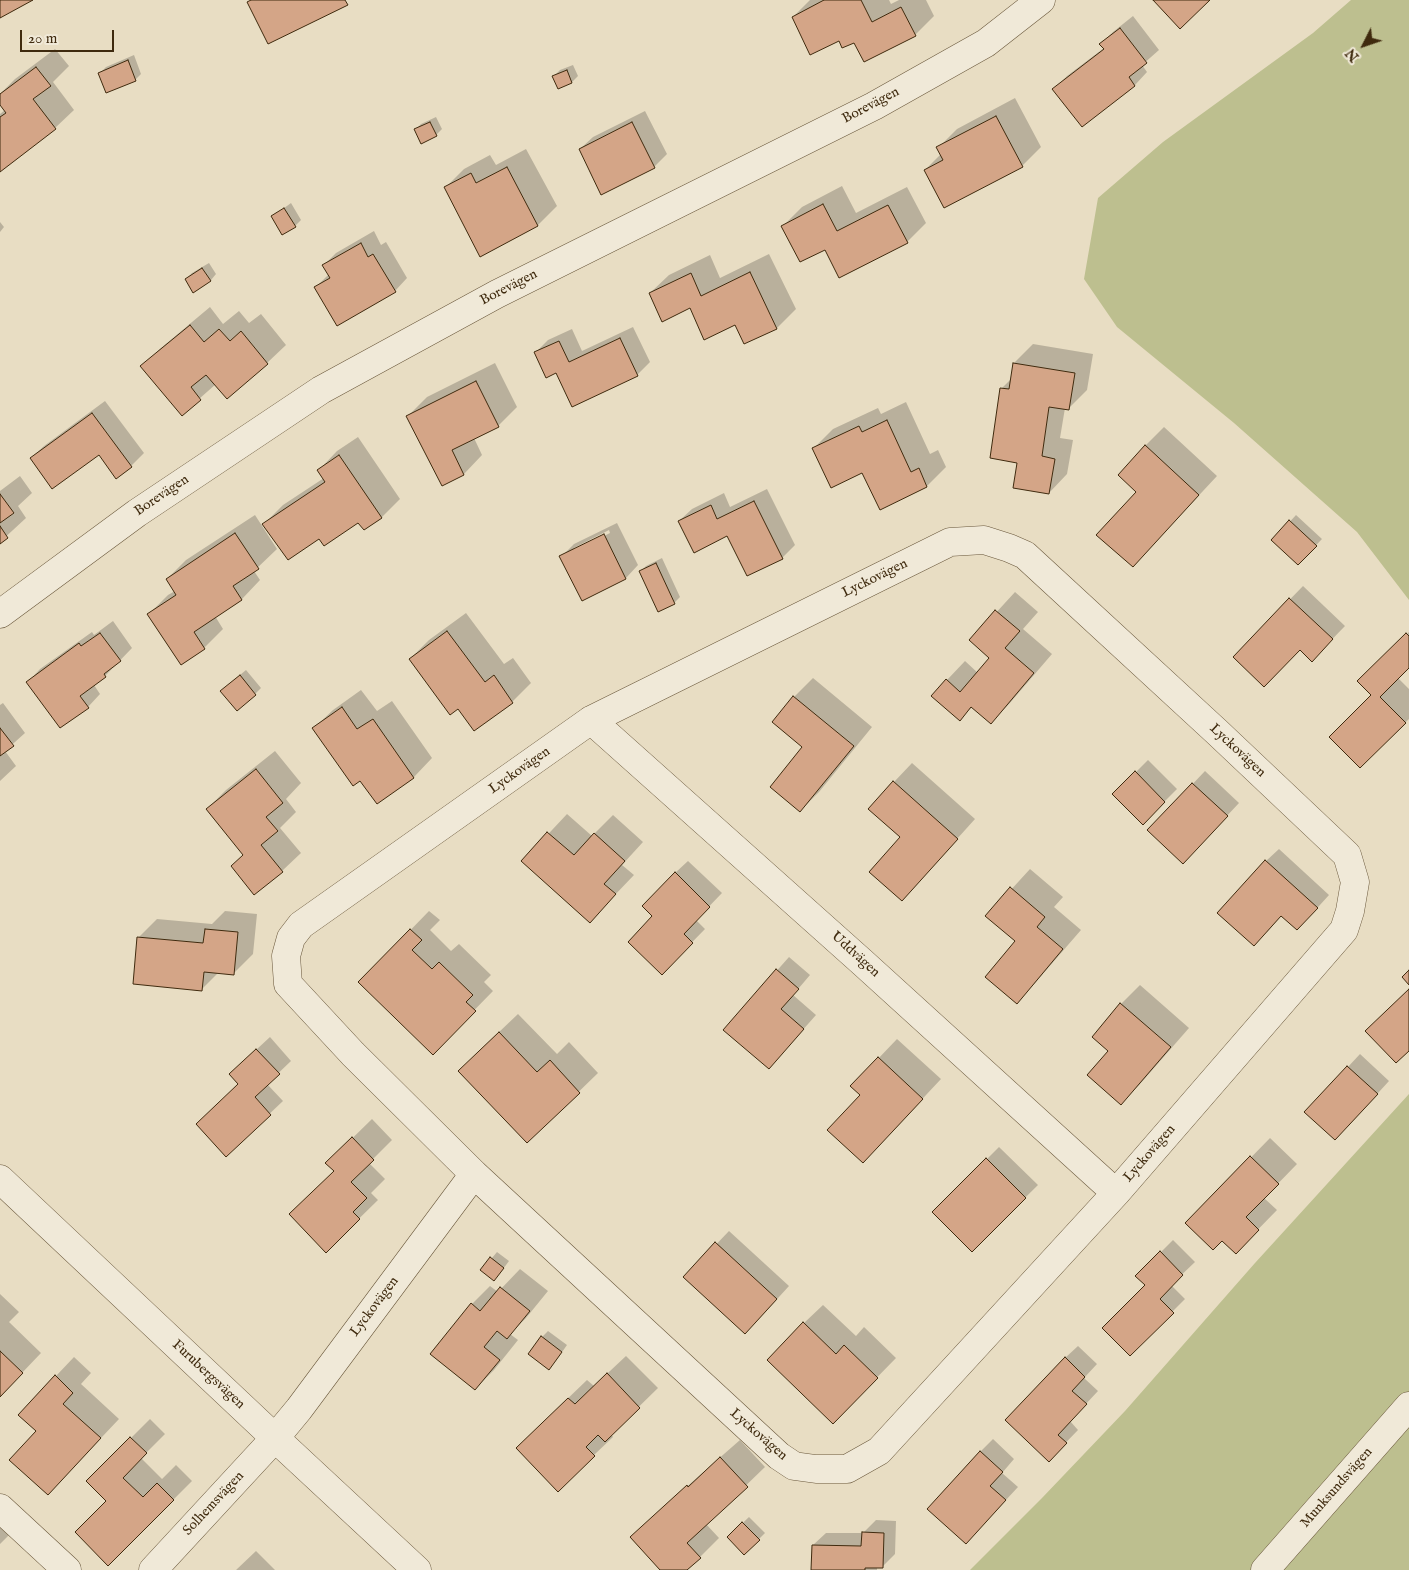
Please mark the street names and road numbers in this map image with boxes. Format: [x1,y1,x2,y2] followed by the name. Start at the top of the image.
[840,84,902,128] street label: Borevägen
[478,266,540,310] street label: Borevägen
[132,472,192,520] street label: Borevägen
[839,556,911,602] street label: Lyckovägen
[1205,721,1269,781] street label: Lyckovägen
[486,744,554,798] street label: Lyckovägen
[827,929,883,981] street label: Uddvägen
[1120,1122,1180,1186] street label: Lyckovägen
[347,1274,403,1340] street label: Lyckovägen
[168,1337,248,1413] street label: Furubergsvägen
[726,1405,790,1465] street label: Lyckovägen
[1298,1444,1376,1532] street label: Munksundsvägen
[180,1468,248,1540] street label: Solhemsvägen

